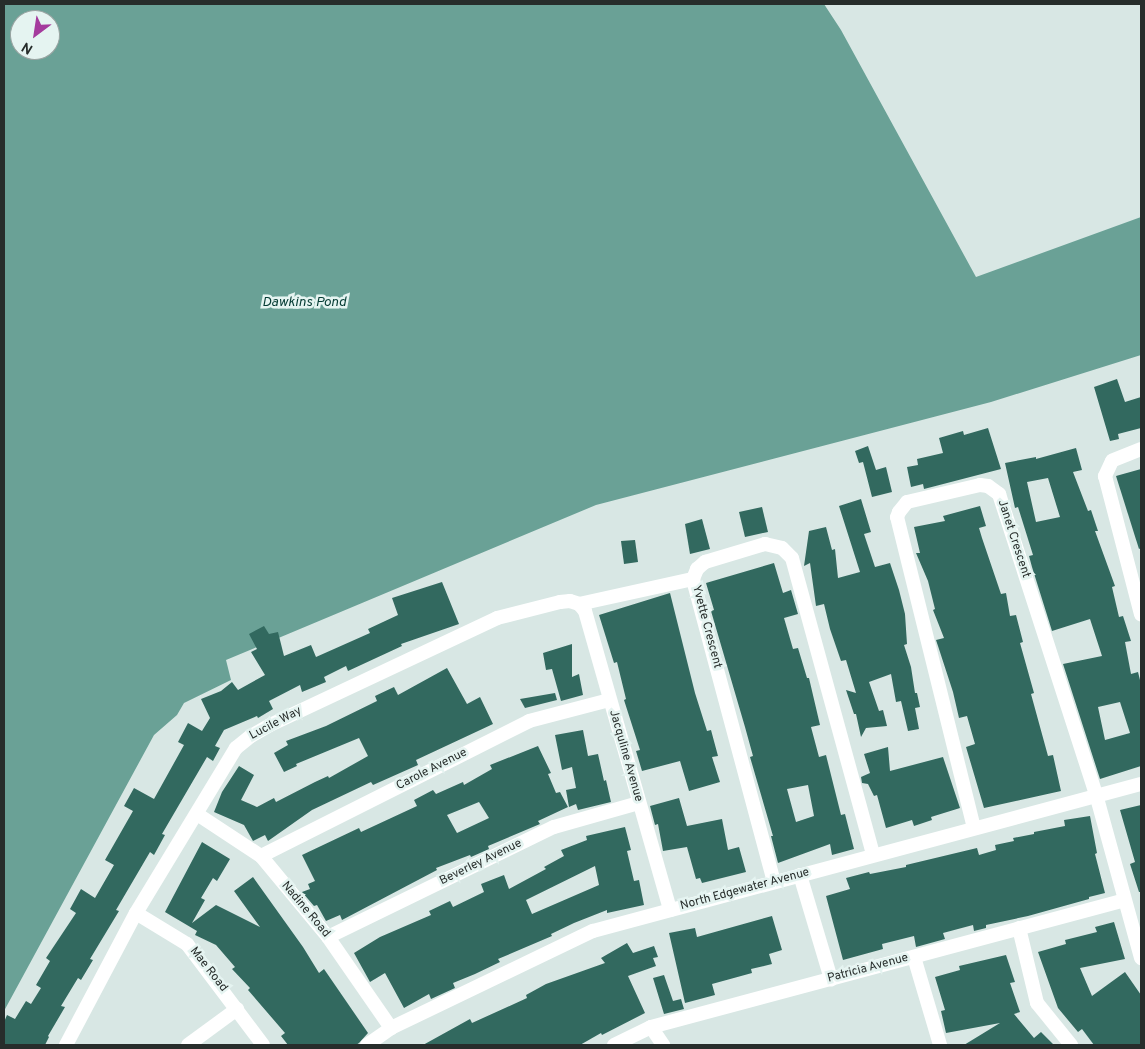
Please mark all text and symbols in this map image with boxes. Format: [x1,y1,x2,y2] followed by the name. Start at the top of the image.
[10,10,60,60] north arrow
[19,38,36,57] text: N
[262,295,346,311] water label: Dawkins Pond
[994,498,1032,580] street label: Janet Crescent
[688,584,724,670] street label: Yvette Crescent
[247,704,305,744] street label: Lucile Way
[605,708,645,804] street label: Jacquline Avenue
[394,746,470,794] street label: Carole Avenue
[437,837,525,889] street label: Beverley Avenue
[679,866,811,914] street label: North Edgewater Avenue
[277,879,333,941] street label: Nadine Road
[186,945,230,995] street label: Mae Road
[826,951,910,987] street label: Patricia Avenue

